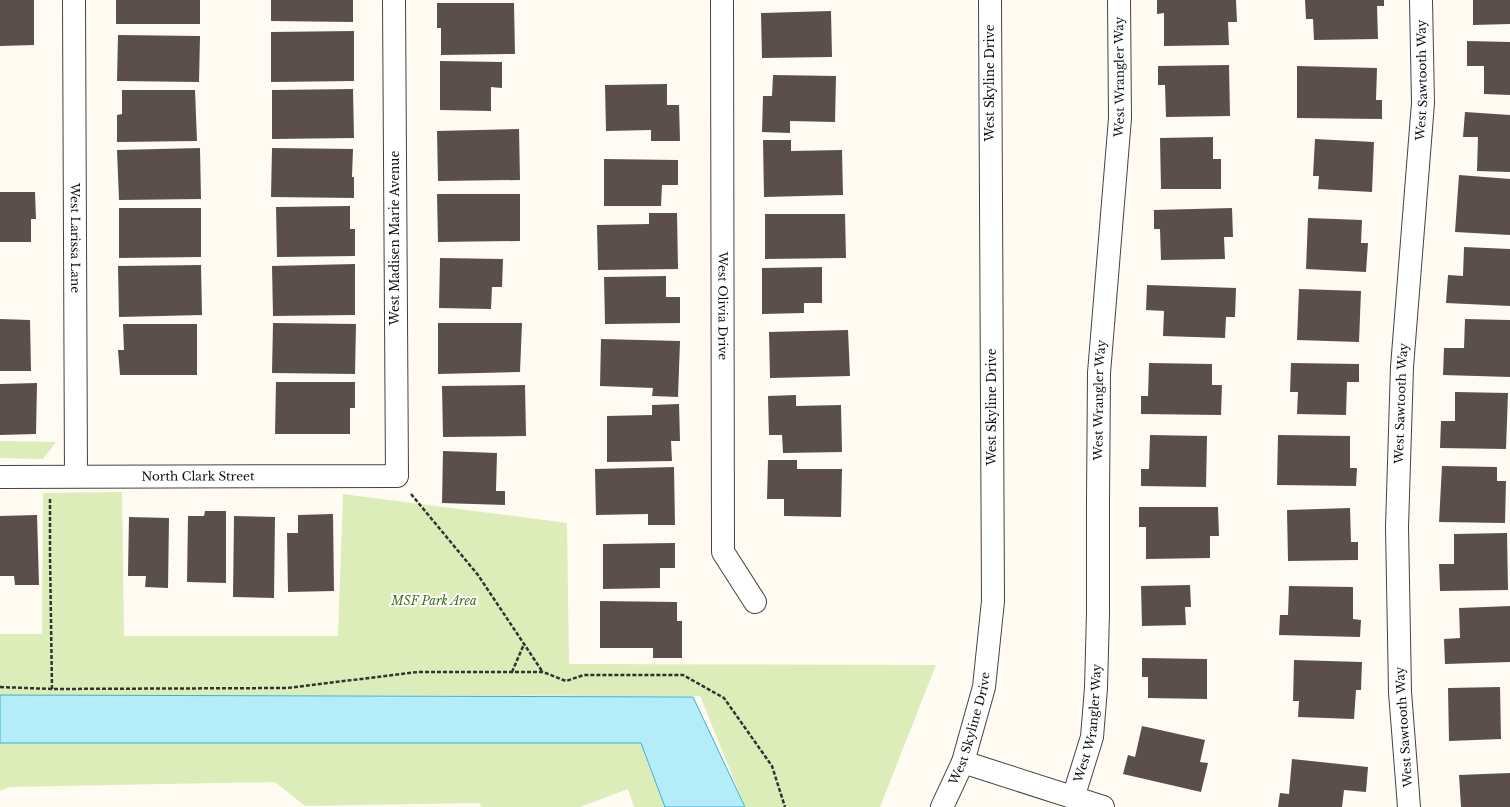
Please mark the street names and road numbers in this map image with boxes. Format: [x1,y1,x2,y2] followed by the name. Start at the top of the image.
[1110,16,1127,139] street label: West Wrangler Way
[1412,19,1430,142] street label: West Sawtooth Way
[982,24,997,143] street label: West Skyline Drive
[387,151,402,326] street label: West Madisen Marie Avenue
[68,182,83,293] street label: West Larissa Lane
[715,251,731,360] street label: West Olivia Drive
[1090,339,1109,462] street label: West Wrangler Way
[1391,342,1411,465] street label: West Sawtooth Way
[984,348,999,467] street label: West Skyline Drive
[141,468,255,484] street label: North Clark Street
[1070,663,1104,785] street label: West Wrangler Way
[1392,666,1415,789] street label: West Sawtooth Way
[945,671,993,788] street label: West Skyline Drive

